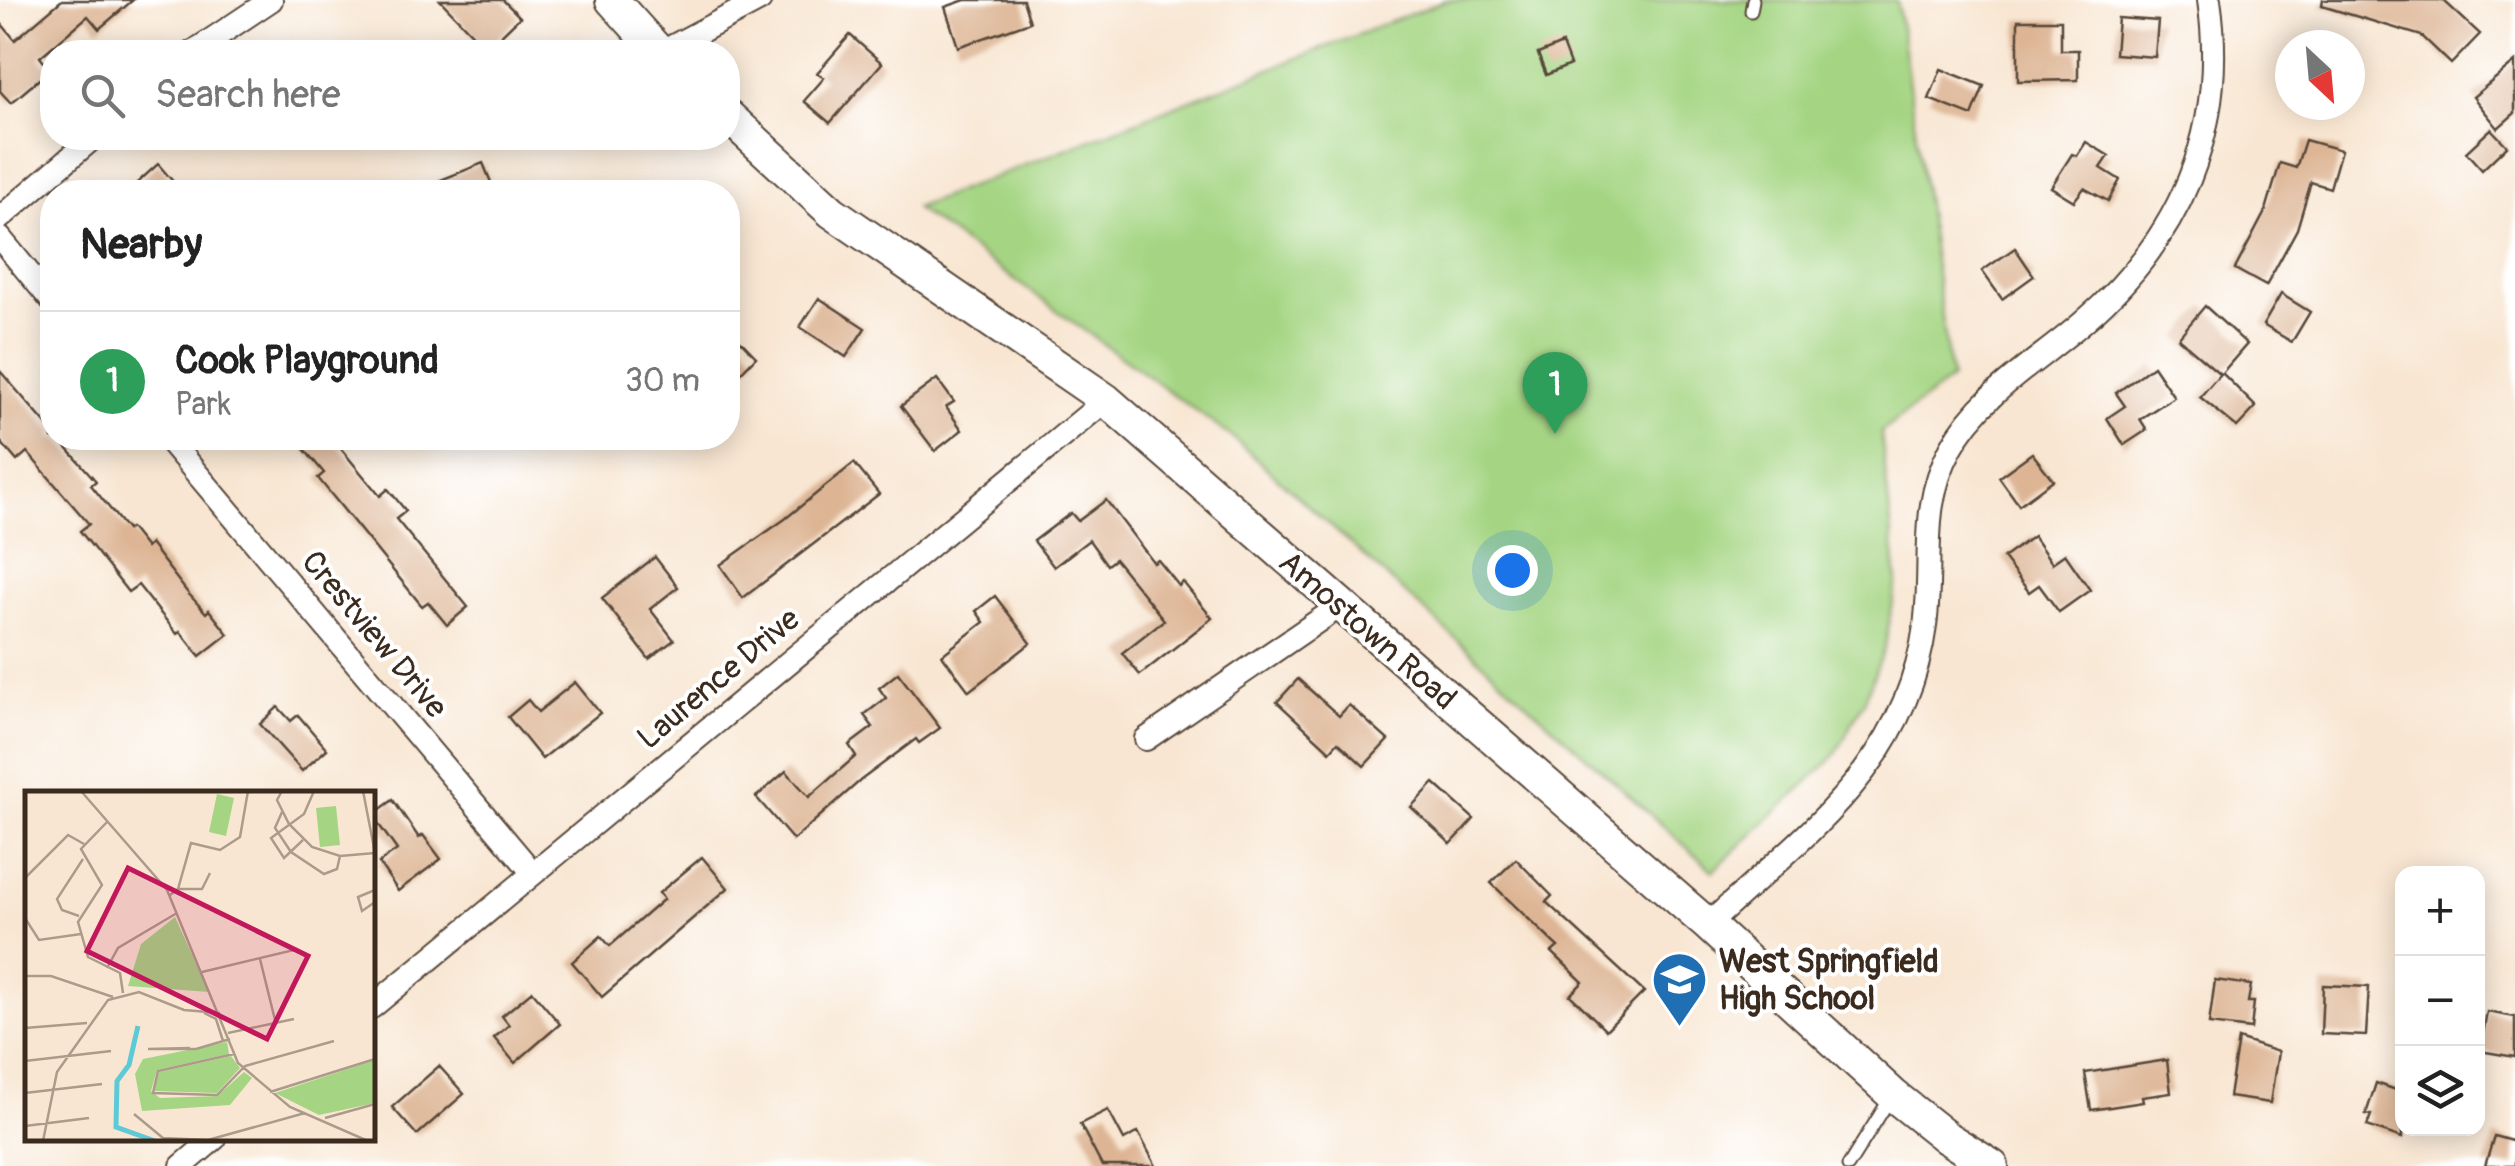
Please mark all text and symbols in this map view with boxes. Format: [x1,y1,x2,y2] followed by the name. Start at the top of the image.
[2275,30,2365,120] north arrow
[40,40,740,150] search box
[75,68,130,123] icon: search
[155,71,341,119] text: Search here
[80,219,202,271] text: Nearby
[175,337,439,385] text: Cook Playground
[1522,352,1588,434] pin: 1
[106,361,119,401] text: 1
[625,361,700,401] text: 30 m
[175,385,231,425] text: Park
[293,543,456,727] street label: Crestview Drive
[1270,543,1465,719] street label: Amostown Road
[1487,545,1538,596] your location
[629,599,808,758] street label: Laurence Drive
[25,791,375,1141] inset map
[2395,866,2485,1136] map controls
[2395,866,2485,956] button: +
[1719,942,1939,1019] place label: West Springfield High School
[1650,949,1710,1028] school or university icon: West Springfield High School
[2395,956,2485,1046] button: −
[2395,1046,2485,1136] button: layers

